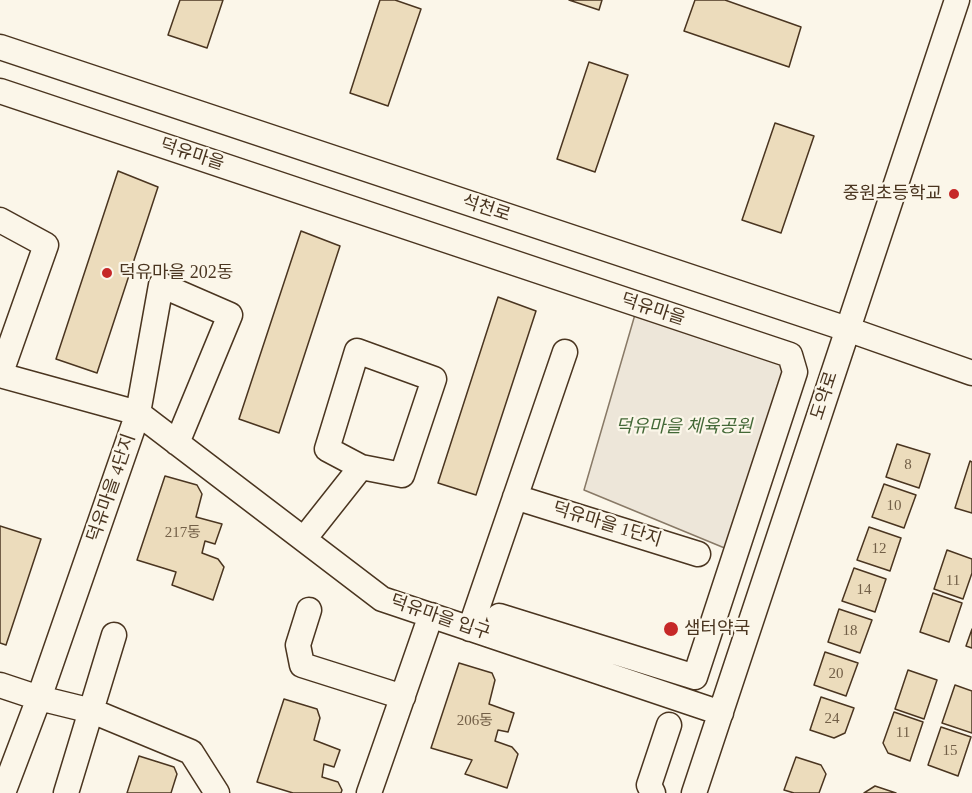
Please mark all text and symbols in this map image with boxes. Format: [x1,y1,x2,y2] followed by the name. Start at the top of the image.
[157,134,227,176] street label: 덕유마을
[843,183,942,205] place label: 중원초등학교
[947,187,961,201] marker: 중원초등학교
[459,191,513,227] street label: 석천로
[119,262,233,284] place label: 덕유마을 202동
[100,266,114,280] marker: 덕유마을 202동
[618,289,688,331] street label: 덕유마을
[807,369,843,423] street label: 도약로
[616,416,752,438] park label: 덕유마을 체육공원
[83,431,141,545] street label: 덕유마을 4단지
[904,456,912,474] house number: 8
[886,497,902,515] house number: 10
[550,498,664,552] street label: 덕유마을 1단지
[165,524,201,542] house number: 217동
[872,540,886,558] house number: 12
[946,572,960,590] house number: 11
[856,581,872,599] house number: 14
[387,591,493,645] street label: 덕유마을 입구
[684,618,750,640] place label: 샘터약국
[662,620,680,638] marker: 샘터약국
[842,622,858,640] house number: 18
[828,665,844,683] house number: 20
[824,710,840,728] house number: 24
[457,712,493,730] house number: 206동
[896,724,910,742] house number: 11
[942,742,958,760] house number: 15

